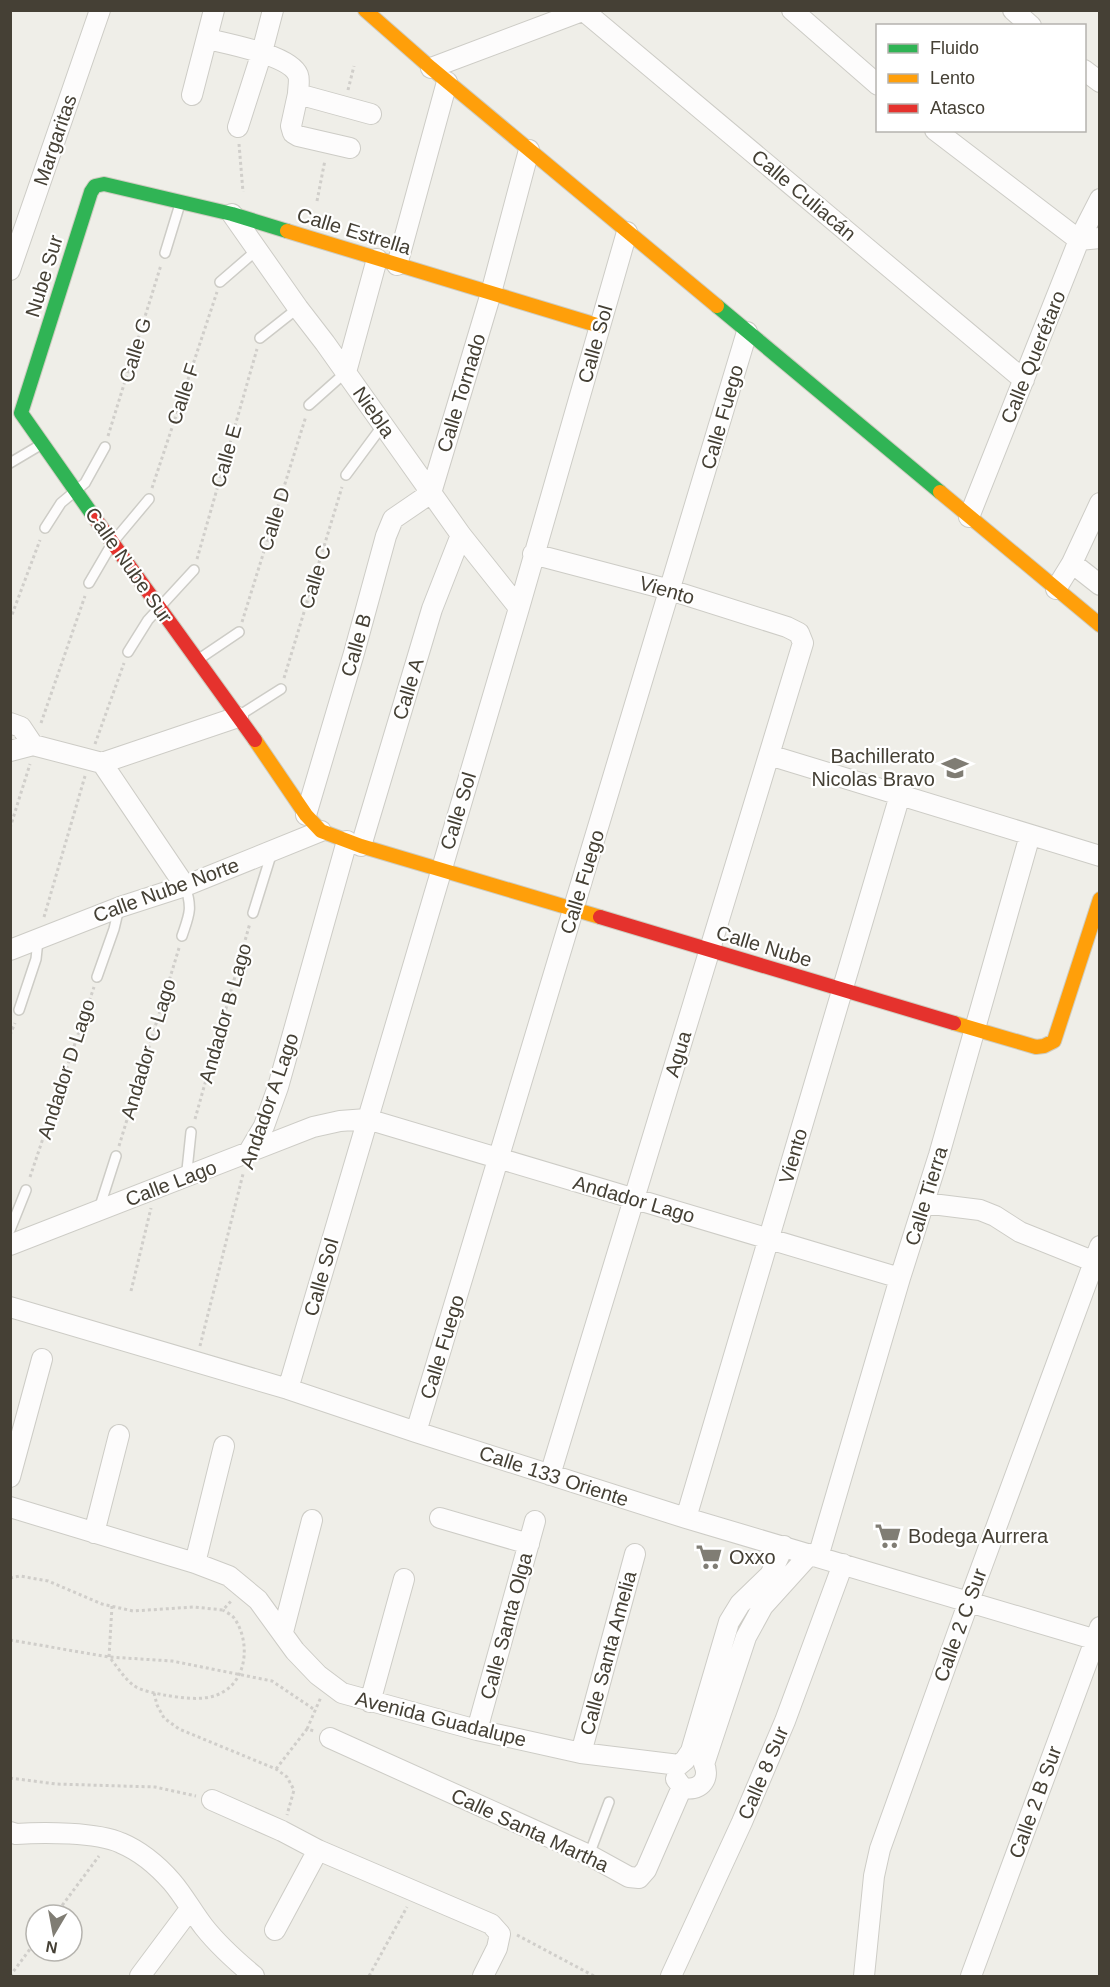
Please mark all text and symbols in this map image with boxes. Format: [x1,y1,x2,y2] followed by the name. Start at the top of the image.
[876,24,1086,132] legend
[930,38,979,58] text: Fluido
[930,68,975,88] text: Lento
[29,92,81,188] street label: Margaritas
[930,98,985,118] text: Atasco
[748,145,860,245] street label: Calle Culiacán
[294,203,414,259] street label: Calle Estrella
[21,232,67,320] street label: Nube Sur
[996,287,1070,427] street label: Calle Querétaro
[573,302,617,386] street label: Calle Sol
[115,315,155,385] street label: Calle G
[432,331,490,455] street label: Calle Tornado
[163,360,203,428] street label: Calle F
[697,362,747,472] street label: Calle Fuego
[349,382,400,442] street label: Niebla
[207,422,245,490] street label: Calle E
[254,484,294,554] street label: Calle D
[81,503,177,627] street label: Calle Nube Sur
[295,542,335,612] street label: Calle C
[637,572,697,608] street label: Viento
[337,611,375,679] street label: Calle B
[388,655,428,723] street label: Calle A
[812,745,935,790] place label: Bachillerato Nicolas Bravo
[940,753,970,783] school or university icon: Bachillerato Nicolas Bravo
[436,770,480,852] street label: Calle Sol
[556,827,608,937] street label: Calle Fuego
[90,853,242,927] street label: Calle Nube Norte
[713,921,815,971] street label: Calle Nube
[195,940,255,1086] street label: Andador B Lago
[116,976,180,1122] street label: Andador C Lago
[33,996,99,1142] street label: Andador D Lago
[661,1028,696,1080] street label: Agua
[235,1030,303,1172] street label: Andador A Lago
[775,1126,811,1186] street label: Viento
[901,1143,952,1248] street label: Calle Tierra
[122,1156,220,1210] street label: Calle Lago
[571,1171,697,1227] street label: Andador Lago
[299,1235,343,1319] street label: Calle Sol
[416,1292,468,1402] street label: Calle Fuego
[477,1441,631,1511] street label: Calle 133 Oriente
[873,1521,903,1551] supermarket icon: Bodega Aurrera
[908,1525,1049,1547] place label: Bodega Aurrera
[694,1542,724,1572] supermarket icon: Oxxo
[729,1546,776,1568] place label: Oxxo
[476,1549,536,1702] street label: Calle Santa Olga
[929,1565,991,1685] street label: Calle 2 C Sur
[576,1568,641,1737] street label: Calle Santa Amelia
[353,1687,529,1751] street label: Avenida Guadalupe
[734,1723,793,1823] street label: Calle 8 Sur
[1005,1743,1066,1861] street label: Calle 2 B Sur
[448,1784,613,1877] street label: Calle Santa Martha
[24,1903,84,1963] north arrow
[44,1938,59,1957] text: N

